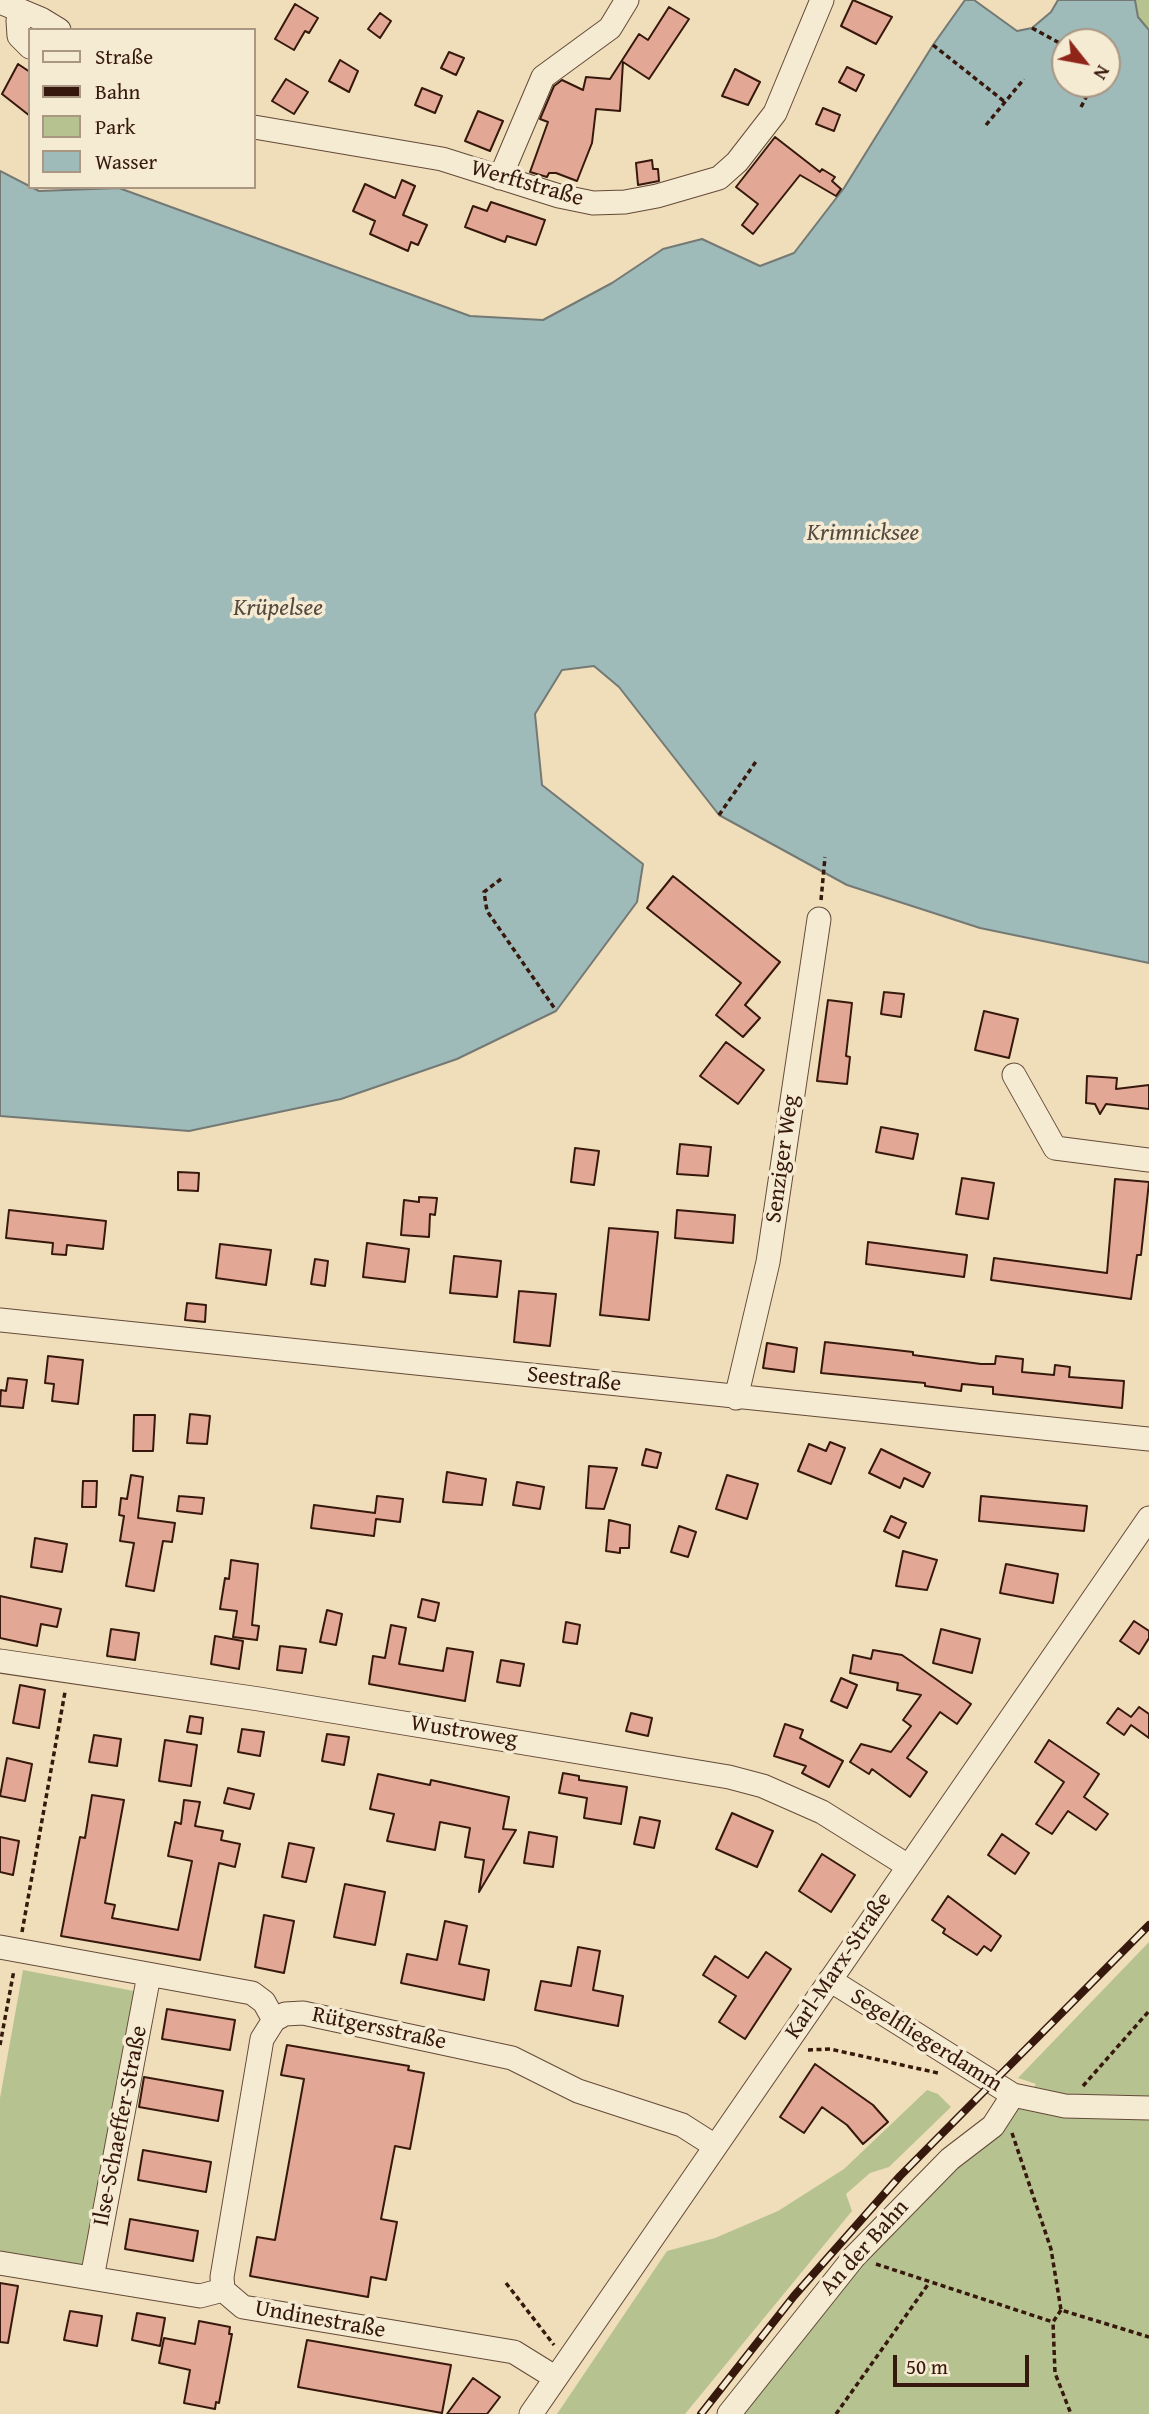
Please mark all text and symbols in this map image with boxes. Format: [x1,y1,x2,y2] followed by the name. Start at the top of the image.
[28,28,256,189] legend
[1051,28,1121,98] north arrow
[95,41,153,72] text: Straße
[1087,60,1118,85] text: N
[95,76,140,107] text: Bahn
[95,111,136,142] text: Park
[95,146,157,177] text: Wasser
[467,155,587,213] street label: Werftstraße
[807,520,919,548] water label: Krimnicksee
[233,595,323,623] water label: Krüpelsee
[760,1093,806,1225] street label: Senziger Weg
[526,1361,622,1399] street label: Seestraße
[409,1710,519,1754] street label: Wustroweg
[780,1887,898,2045] street label: Karl-Marx-Straße
[845,1983,1007,2099] street label: Segelfliegerdamm
[309,2001,449,2057] street label: Rütgersstraße
[88,2023,154,2229] street label: Ilse-Schaeffer-Straße
[815,2194,915,2302] street label: An der Bahn
[253,2295,387,2345] street label: Undinestraße
[897,2340,1034,2384] scale bar
[906,2351,948,2382] text: 50 m

